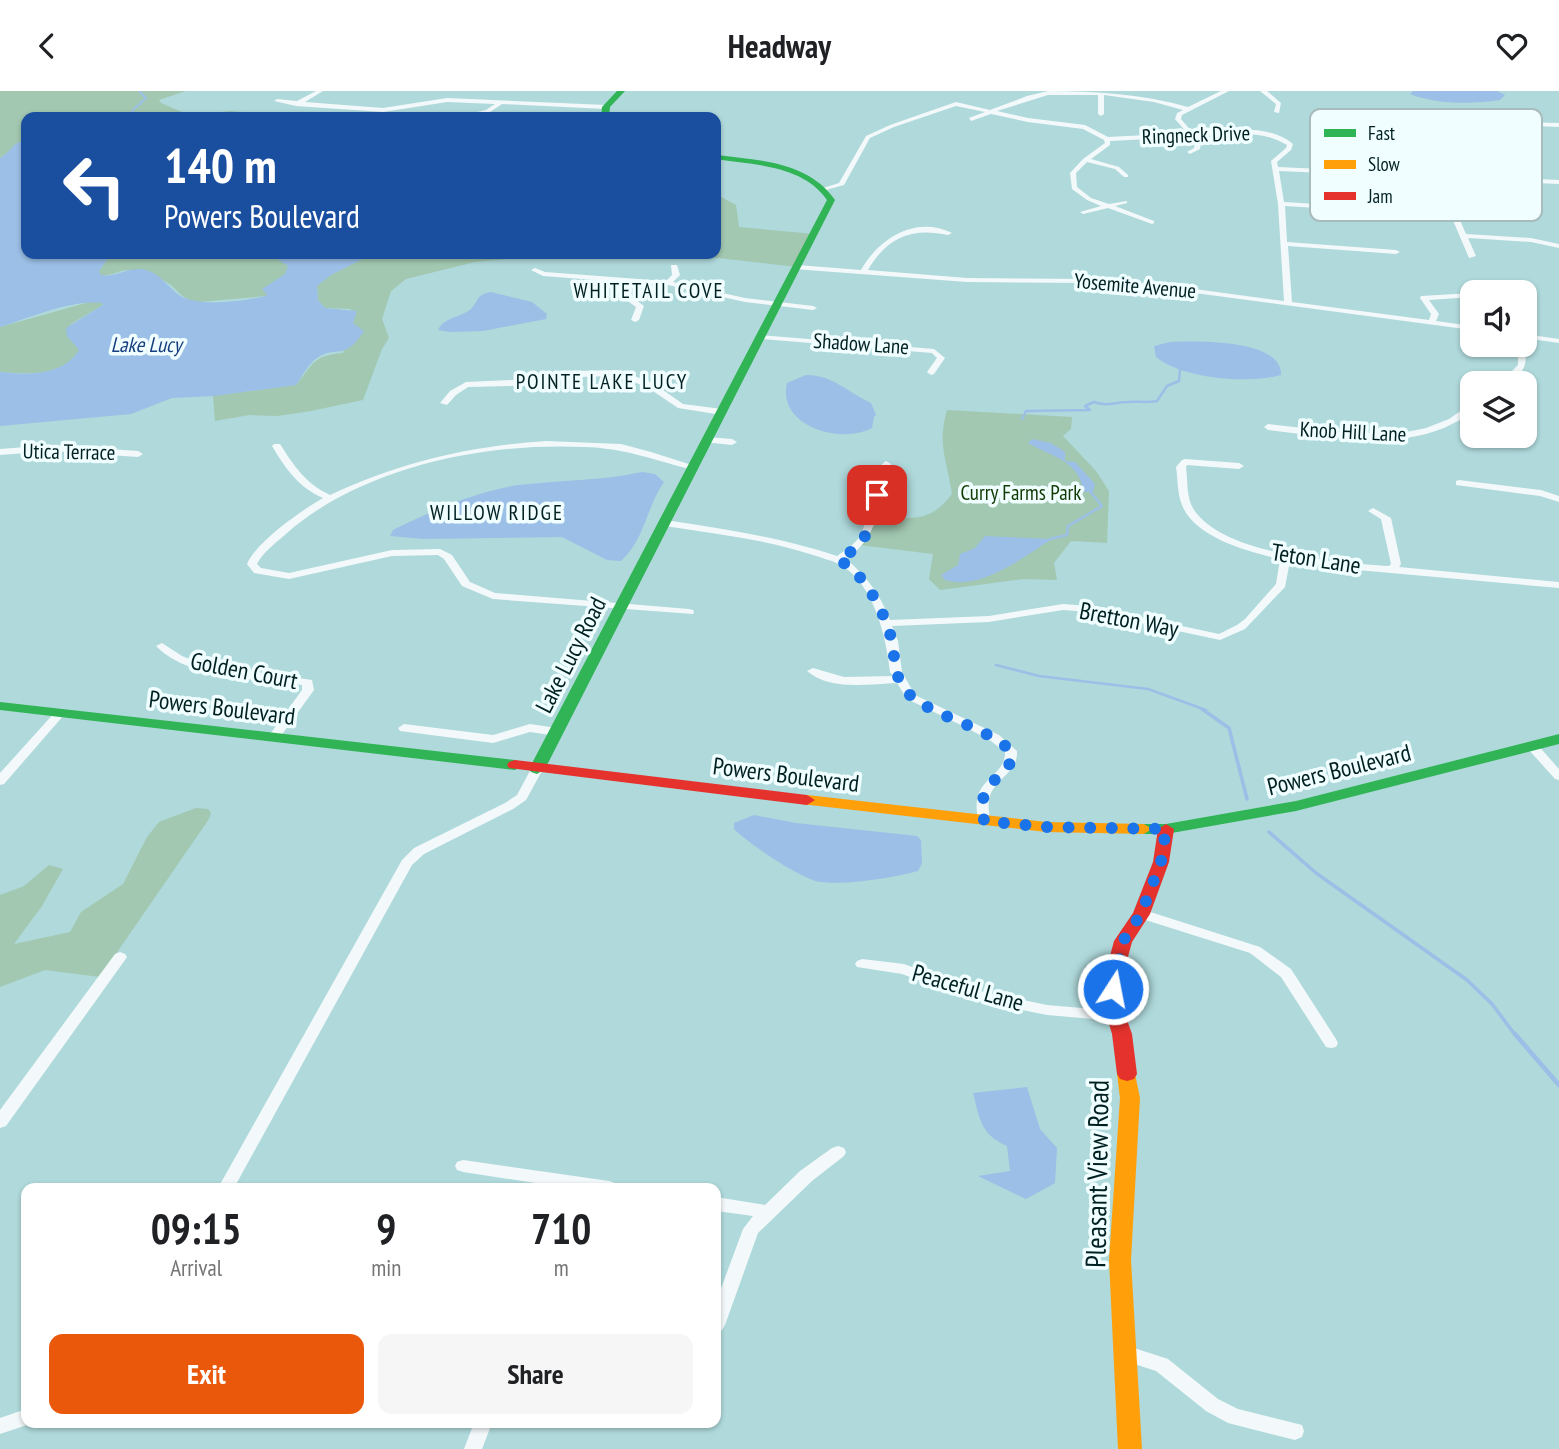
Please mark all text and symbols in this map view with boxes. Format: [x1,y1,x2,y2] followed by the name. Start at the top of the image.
[728,25,831,67] text: Headway
[28,27,66,65] icon: back
[1493,27,1531,65] icon: heart
[1310,109,1542,221] legend
[1141,119,1251,150] street label: Ringneck Drive
[1368,121,1396,145] text: Fast
[164,133,277,197] text: 140 m
[49,140,140,231] icon: left
[1368,152,1401,176] text: Slow
[1367,184,1393,208] text: Jam
[164,195,360,237] text: Powers Boulevard
[1073,267,1197,304] street label: Yosemite Avenue
[573,277,725,304] district label: WHITETAIL COVE
[1460,280,1537,448] map controls
[1460,280,1537,357] button: sound
[812,327,910,360] street label: Shadow Lane
[111,331,184,358] water label: Lake Lucy
[516,368,688,395] district label: POINTE LAKE LUCY
[1460,371,1537,448] button: layers
[1299,415,1407,448] street label: Knob Hill Lane
[22,437,116,466] street label: Utica Terrace
[847,465,907,525] pin
[858,476,896,514] icon: arrive
[961,479,1081,506] park label: Curry Farms Park
[430,499,564,526] district label: WILLOW RIDGE
[1269,536,1363,581] street label: Teton Lane
[528,592,613,718] street label: Lake Lucy Road
[1077,595,1181,644] street label: Bretton Way
[188,645,301,696] street label: Golden Court
[147,683,297,732] street label: Powers Boulevard
[1264,737,1414,802] street label: Powers Boulevard
[711,750,861,799] street label: Powers Boulevard
[1076,952,1150,1026] position arrow
[909,957,1028,1018] street label: Peaceful Lane
[1076,1080,1117,1268] street label: Pleasant View Road
[151,1201,242,1256] text: 09:15
[376,1201,396,1256] text: 9
[531,1201,591,1256] text: 710
[170,1253,222,1282] text: Arrival
[371,1253,401,1282] text: min
[554,1253,569,1282] text: m
[49,1334,364,1414] button: Exit
[378,1334,693,1414] button: Share

